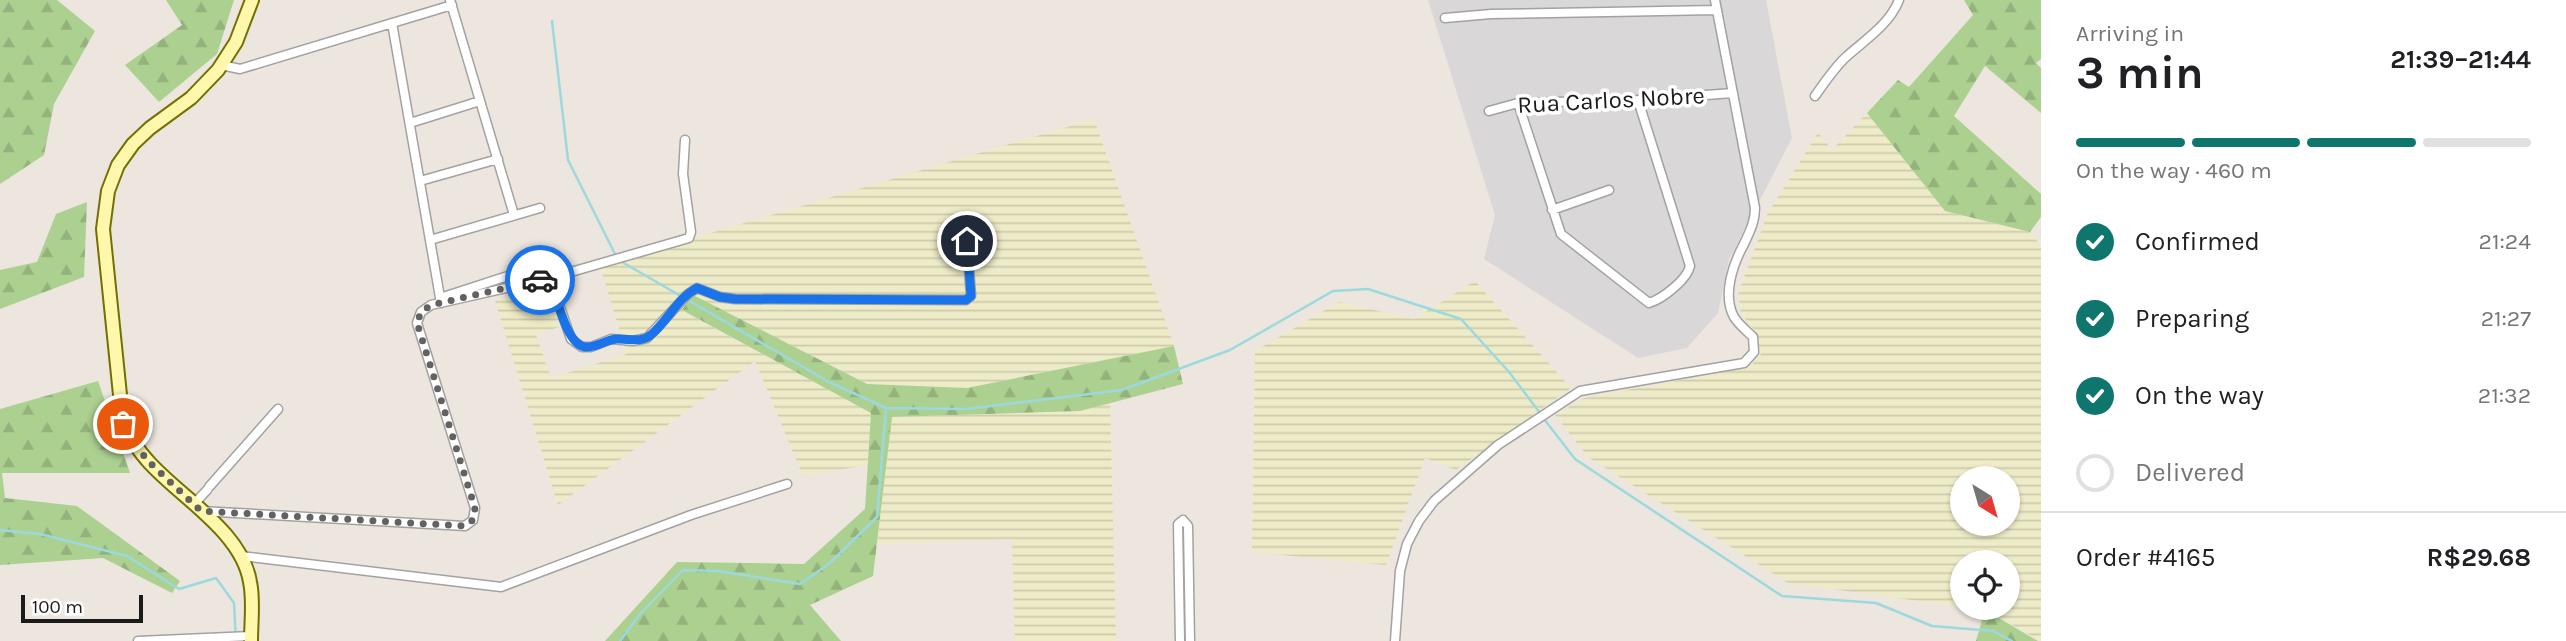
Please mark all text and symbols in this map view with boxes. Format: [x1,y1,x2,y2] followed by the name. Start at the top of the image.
[2076,20,2184,47] text: Arriving in
[2390,44,2531,75] text: 21:39–21:44
[2076,46,2204,100] text: 3 min
[1517,81,1705,119] street label: Rua Carlos Nobre
[2076,157,2272,184] text: On the way · 460 m
[937,211,997,271] pin
[948,222,986,260] icon: home
[2076,223,2114,261] icon: check
[2135,226,2260,257] text: Confirmed
[2479,228,2531,255] text: 21:24
[505,245,575,315] courier
[521,261,559,299] icon: car
[2076,300,2114,338] icon: check
[2135,303,2249,334] text: Preparing
[2481,305,2531,332] text: 21:27
[2076,377,2114,415] icon: check
[2135,380,2264,411] text: On the way
[2478,382,2531,409] text: 21:32
[93,394,153,454] pin
[104,405,142,443] icon: bag
[2135,457,2245,488] text: Delivered
[1950,466,2020,536] north arrow
[1950,466,2020,620] map controls
[2076,542,2215,573] text: Order #4165
[2427,542,2531,573] text: R$29.68
[1950,550,2020,620] button: locate
[21,592,144,624] scale bar
[32,596,83,618] text: 100 m

